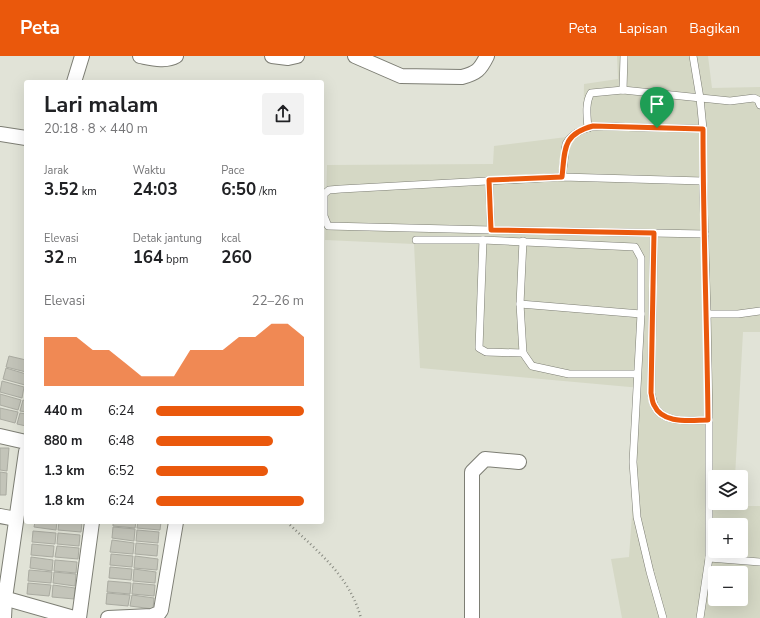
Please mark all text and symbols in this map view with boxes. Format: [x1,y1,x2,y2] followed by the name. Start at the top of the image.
[20,15,60,41] text: Peta
[569,19,597,38] text: Peta
[619,19,667,38] text: Lapisan
[689,19,740,38] text: Bagikan
[640,87,674,128] pin
[44,90,158,120] text: Lari malam
[262,93,304,135] button: share
[646,93,668,115] icon: arrive
[44,120,148,138] text: 20:18 · 8 × 440 m
[44,163,69,178] text: Jarak
[133,163,165,178] text: Waktu
[221,163,245,178] text: Pace
[44,178,79,201] text: 3.52
[133,178,178,201] text: 24:03
[221,178,256,201] text: 6:50
[79,184,97,199] text: km
[256,184,277,199] text: /km
[44,231,79,246] text: Elevasi
[133,231,202,246] text: Detak jantung
[221,231,241,246] text: kcal
[44,246,64,269] text: 32
[133,246,163,269] text: 164
[221,246,252,269] text: 260
[64,252,77,267] text: m
[163,252,188,267] text: bpm
[44,292,85,310] text: Elevasi
[252,292,304,310] text: 22–26 m
[44,402,82,420] text: 440 m
[108,402,134,420] text: 6:24
[44,432,82,450] text: 880 m
[108,432,134,450] text: 6:48
[44,462,85,480] text: 1.3 km
[108,462,134,480] text: 6:52
[708,470,748,606] map controls
[708,470,748,510] button: layers
[44,492,85,510] text: 1.8 km
[108,492,134,510] text: 6:24
[708,518,748,558] button: +
[708,566,748,606] button: −

